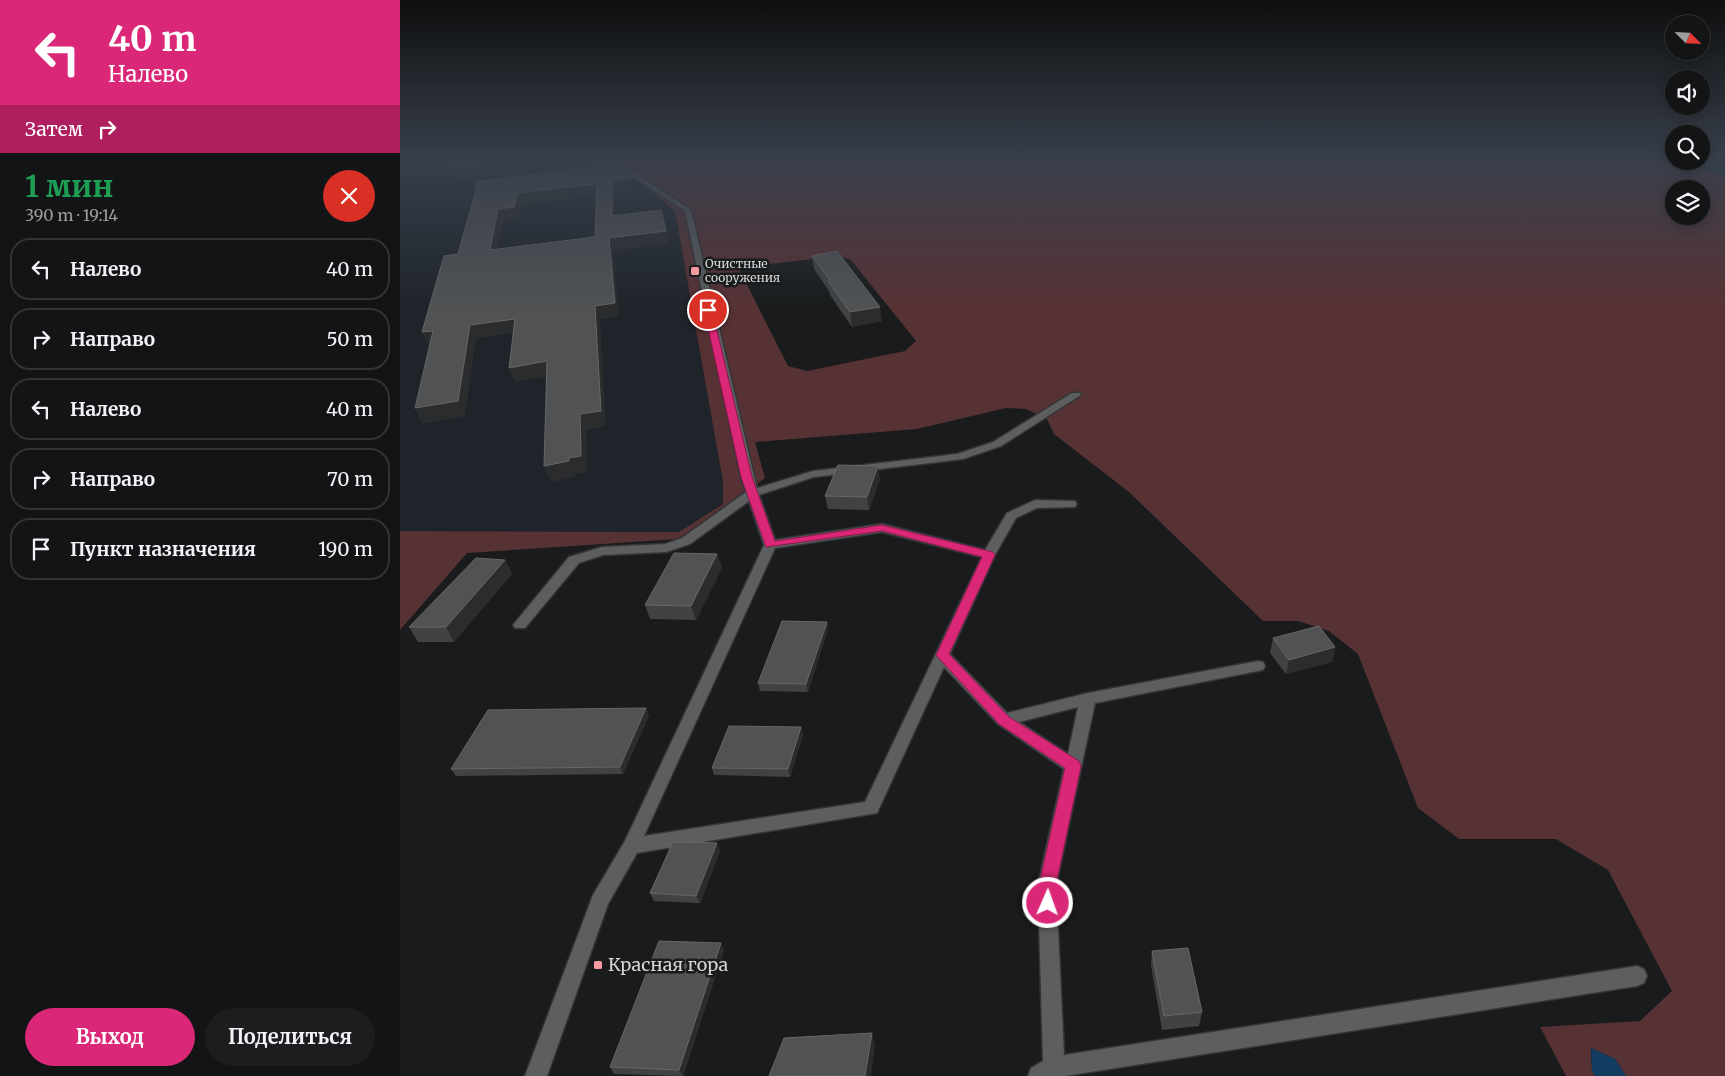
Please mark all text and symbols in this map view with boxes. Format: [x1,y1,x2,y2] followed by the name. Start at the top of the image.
[1665,15,1710,60] north arrow
[1665,15,1710,225] map controls
[108,17,196,61] text: 40 m
[25,20,90,85] icon: left
[108,60,188,88] text: Налево
[1665,70,1710,115] button: sound
[93,115,121,143] icon: right
[25,117,83,141] text: Затем
[1665,125,1710,170] button: search
[25,167,113,205] text: 1 мин
[323,170,375,222] button: close
[1665,180,1710,225] button: layers
[25,205,118,225] text: 390 m · 19:14
[27,255,55,283] icon: left
[705,256,780,285] place label: Очистные сооружения
[70,257,141,281] text: Налево
[326,257,373,281] text: 40 m
[689,265,701,277] marker: Очистные сооружения
[687,289,729,331] pin
[694,296,722,324] icon: arrive
[27,325,55,353] icon: right
[70,327,155,351] text: Направо
[327,327,373,351] text: 50 m
[27,395,55,423] icon: left
[70,397,141,421] text: Налево
[326,397,373,421] text: 40 m
[27,465,55,493] icon: right
[70,467,155,491] text: Направо
[327,467,373,491] text: 70 m
[27,535,55,563] icon: arrive
[70,537,256,561] text: Пункт назначения
[318,537,373,561] text: 190 m
[1021,876,1073,928] position arrow
[608,953,729,976] place label: Красная гора
[592,959,604,971] marker: Красная гора
[25,1008,195,1066] button: Выход
[205,1008,375,1066] button: Поделиться

